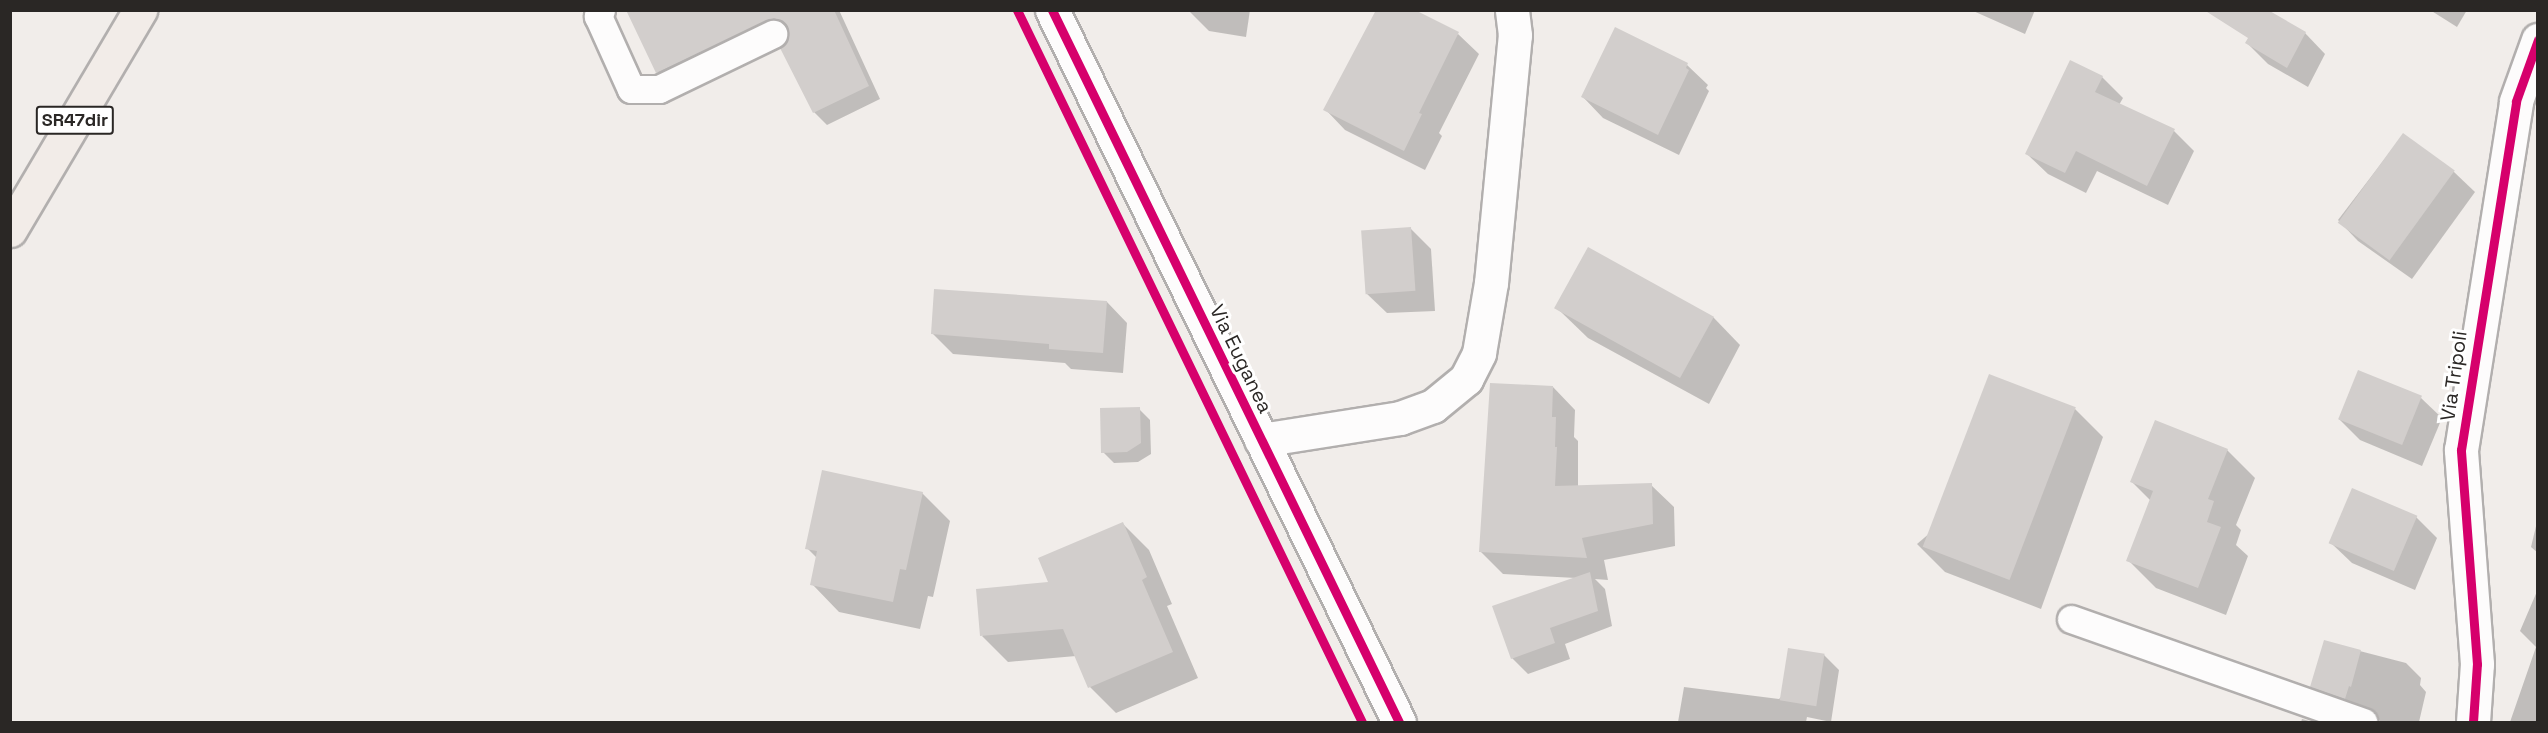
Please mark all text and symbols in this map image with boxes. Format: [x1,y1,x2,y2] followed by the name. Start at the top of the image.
[34,105,116,135] road number: SR47dir
[1204,301,1278,417] street label: Via Euganea
[2436,329,2472,423] street label: Via Tripoli

